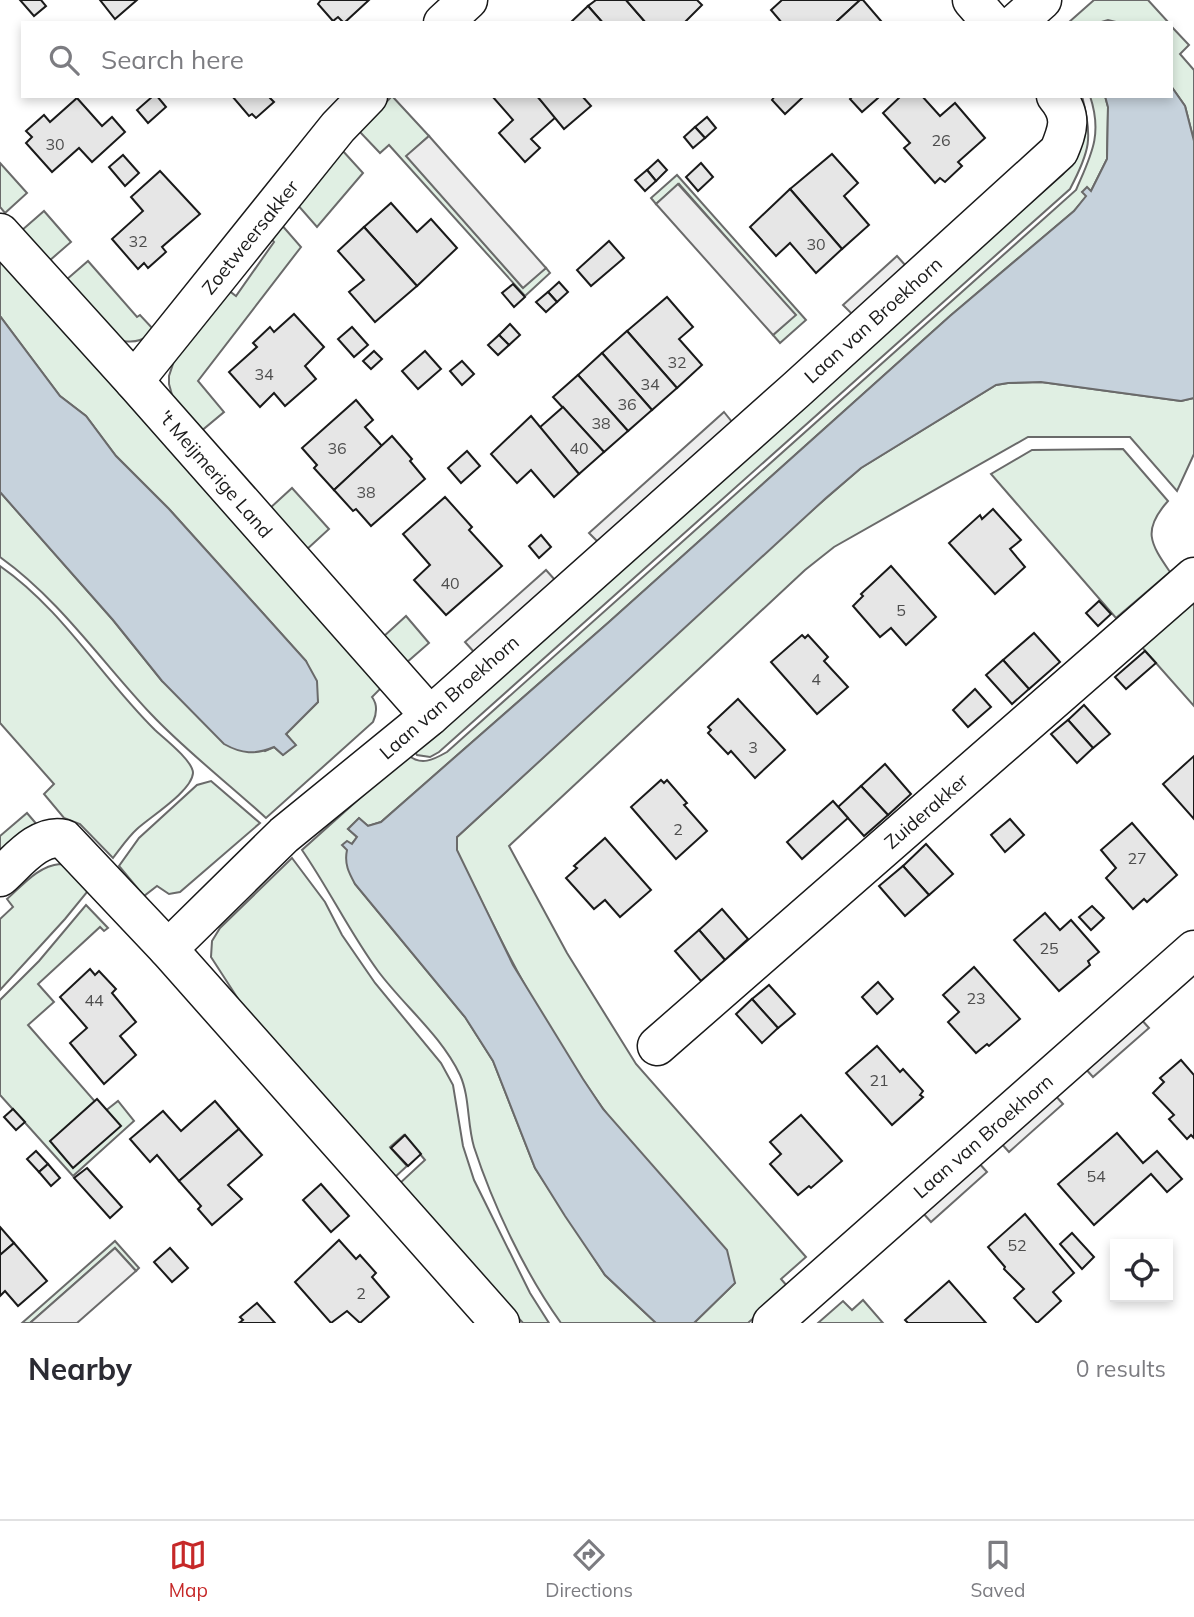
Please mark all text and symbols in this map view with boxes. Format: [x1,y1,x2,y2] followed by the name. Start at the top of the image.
[21,21,1173,98] search box
[45,41,83,79] icon: search
[101,43,244,76] text: Search here
[931,130,951,150] house number: 26
[45,134,65,154] house number: 30
[197,175,304,299] street label: Zoetweersakker
[128,231,148,251] house number: 32
[806,234,826,254] house number: 30
[799,252,947,388] street label: Laan van Broekhorn
[667,352,687,372] house number: 32
[254,364,274,384] house number: 34
[640,374,660,394] house number: 34
[617,394,637,414] house number: 36
[154,405,278,543] street label: 't Meijmerige Land
[591,413,611,433] house number: 38
[327,438,347,458] house number: 36
[569,438,589,458] house number: 40
[356,482,376,502] house number: 38
[440,573,460,593] house number: 40
[896,600,906,620] house number: 5
[374,630,524,764] street label: Laan van Broekhorn
[811,669,821,689] house number: 4
[748,737,758,757] house number: 3
[879,768,973,854] street label: Zuiderakker
[673,819,683,839] house number: 2
[1127,848,1147,868] house number: 27
[1039,938,1059,958] house number: 25
[966,988,986,1008] house number: 23
[84,990,104,1010] house number: 44
[908,1069,1058,1203] street label: Laan van Broekhorn
[869,1070,889,1090] house number: 21
[1086,1166,1106,1186] house number: 54
[1007,1235,1027,1255] house number: 52
[1110,1239,1173,1302] map controls
[1110,1239,1173,1302] button: locate
[356,1283,366,1303] house number: 2
[28,1350,132,1388] text: Nearby
[1076,1354,1166,1383] text: 0 results
[169,1536,208,1602] tab: Map
[545,1536,633,1602] tab: Directions
[970,1536,1025,1602] tab: Saved

